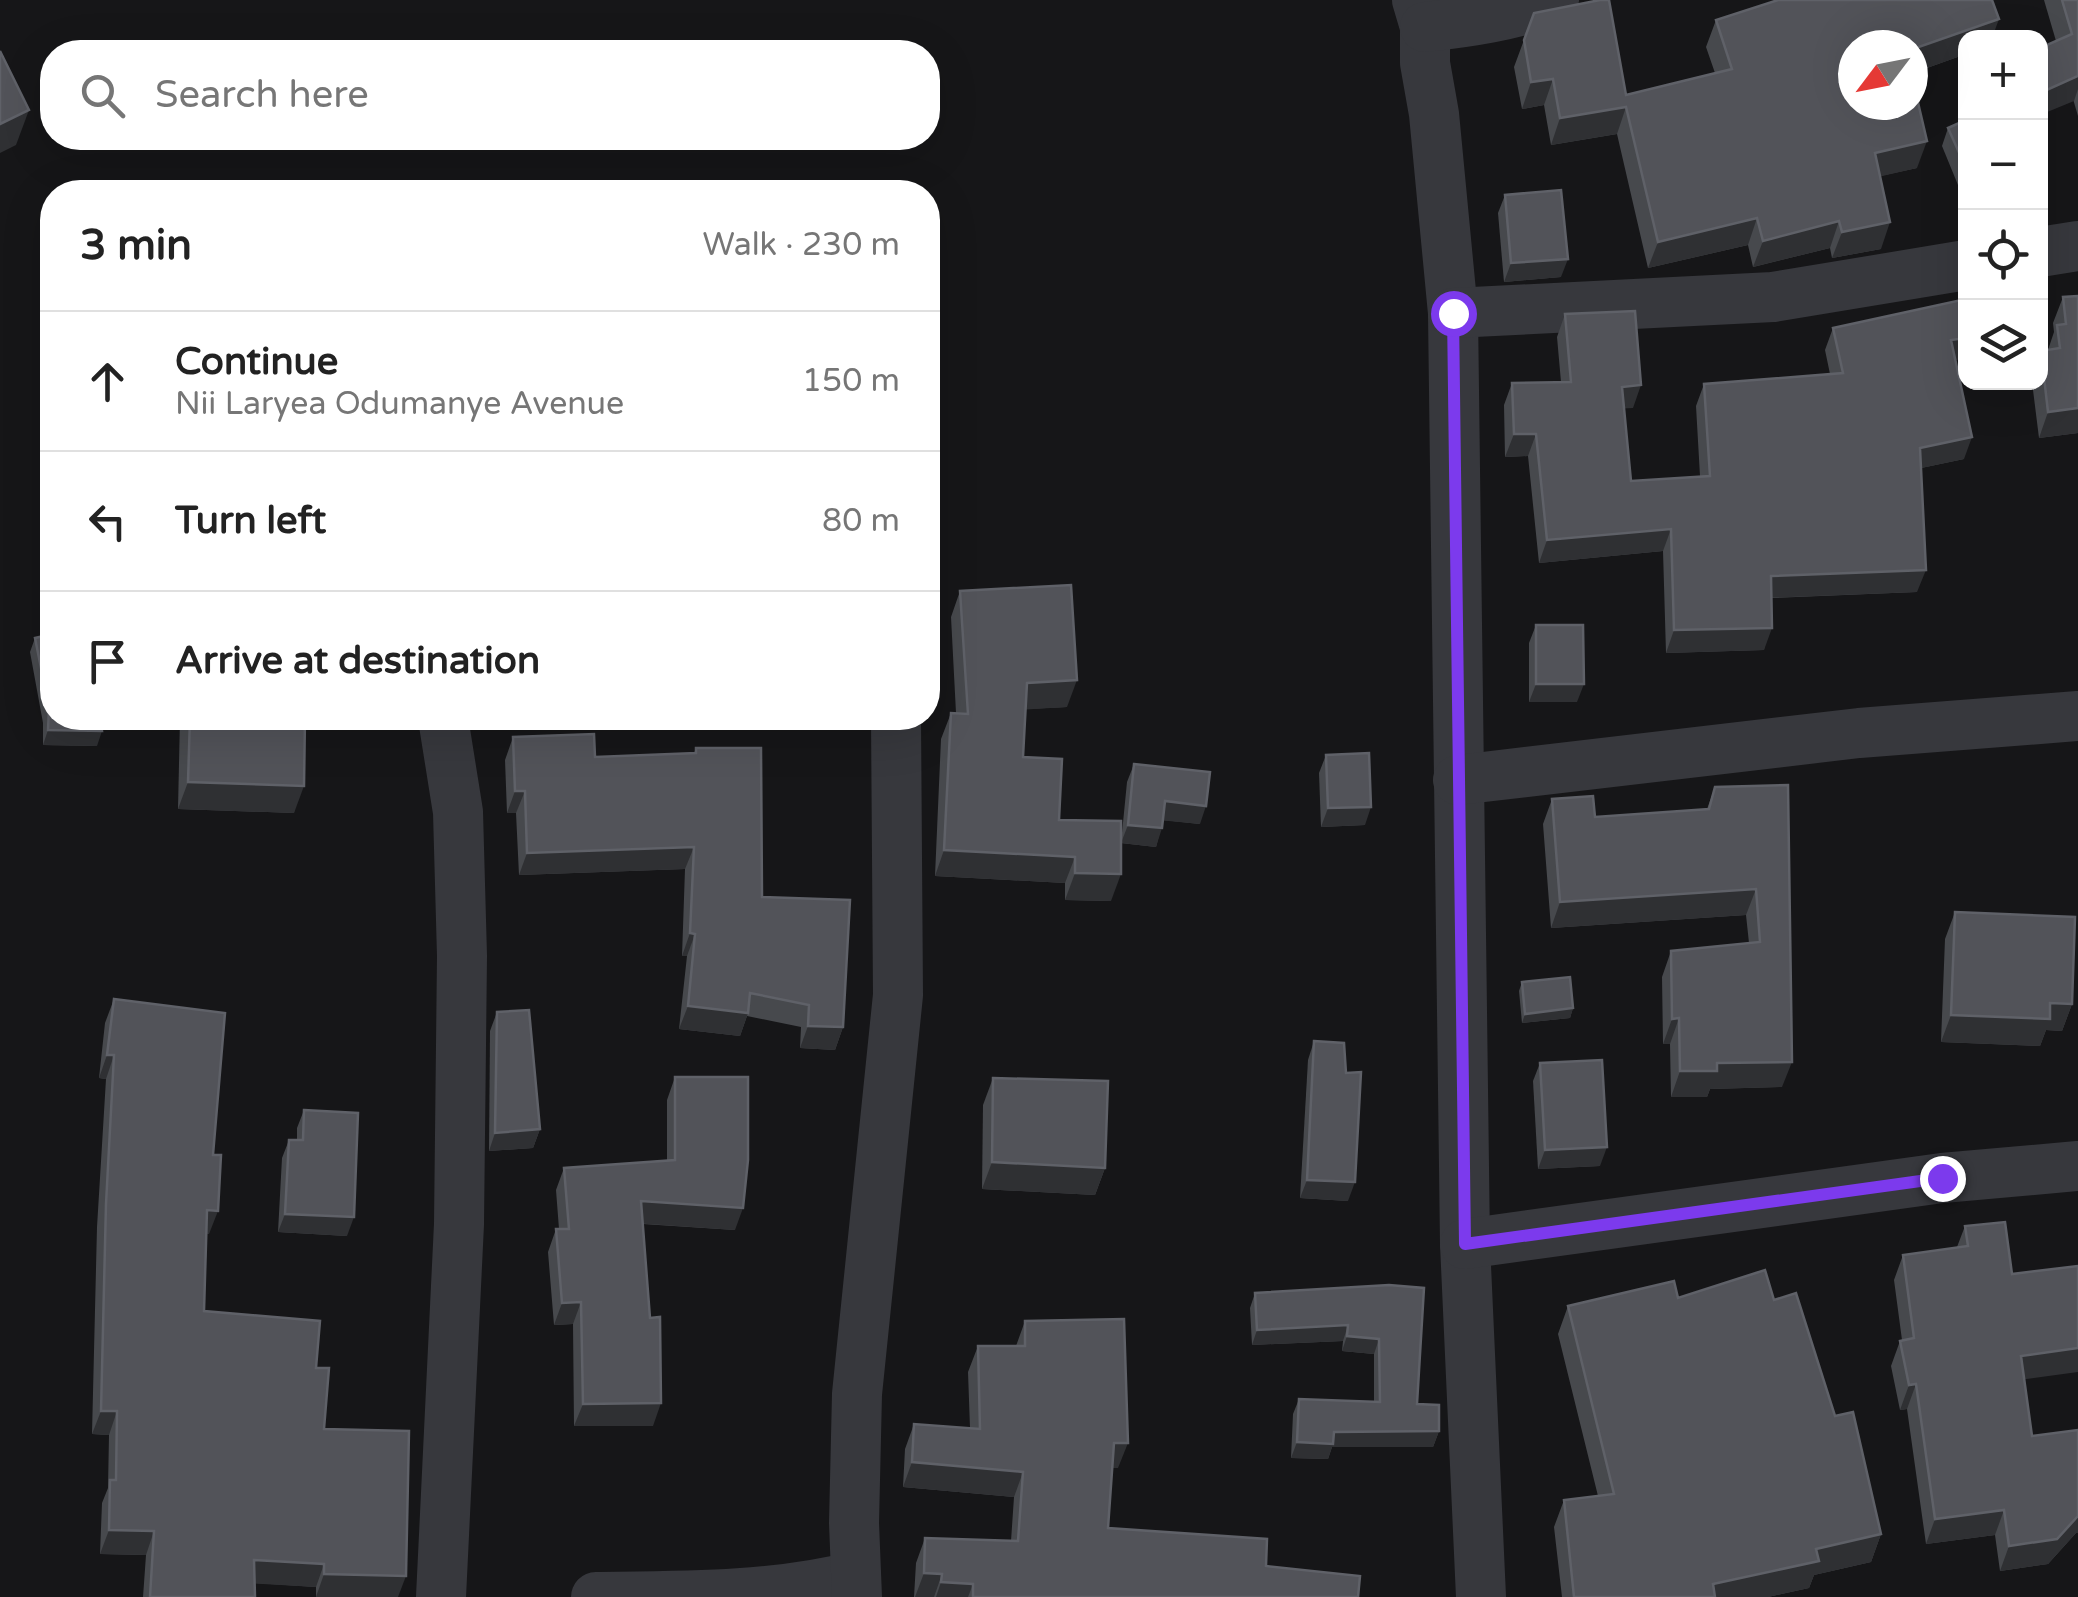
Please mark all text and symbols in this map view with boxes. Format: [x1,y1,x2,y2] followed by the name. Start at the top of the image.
[1838,30,1928,120] north arrow
[1958,30,2048,390] map controls
[1958,30,2048,120] button: +
[40,40,940,150] search box
[75,68,130,123] icon: search
[155,72,369,118] text: Search here
[1958,120,2048,210] button: −
[1958,210,2048,300] button: locate
[80,220,192,271] text: 3 min
[703,226,900,264] text: Walk · 230 m
[1431,291,1477,337] route start
[1958,300,2048,390] button: layers
[175,339,338,385] text: Continue
[80,354,135,409] icon: ahead
[802,362,900,400] text: 150 m
[175,385,624,423] text: Nii Laryea Odumanye Avenue
[80,494,135,549] icon: left
[175,498,326,544] text: Turn left
[822,502,900,540] text: 80 m
[80,634,135,689] icon: arrive
[175,638,540,684] text: Arrive at destination
[1920,1156,1966,1202] route end

